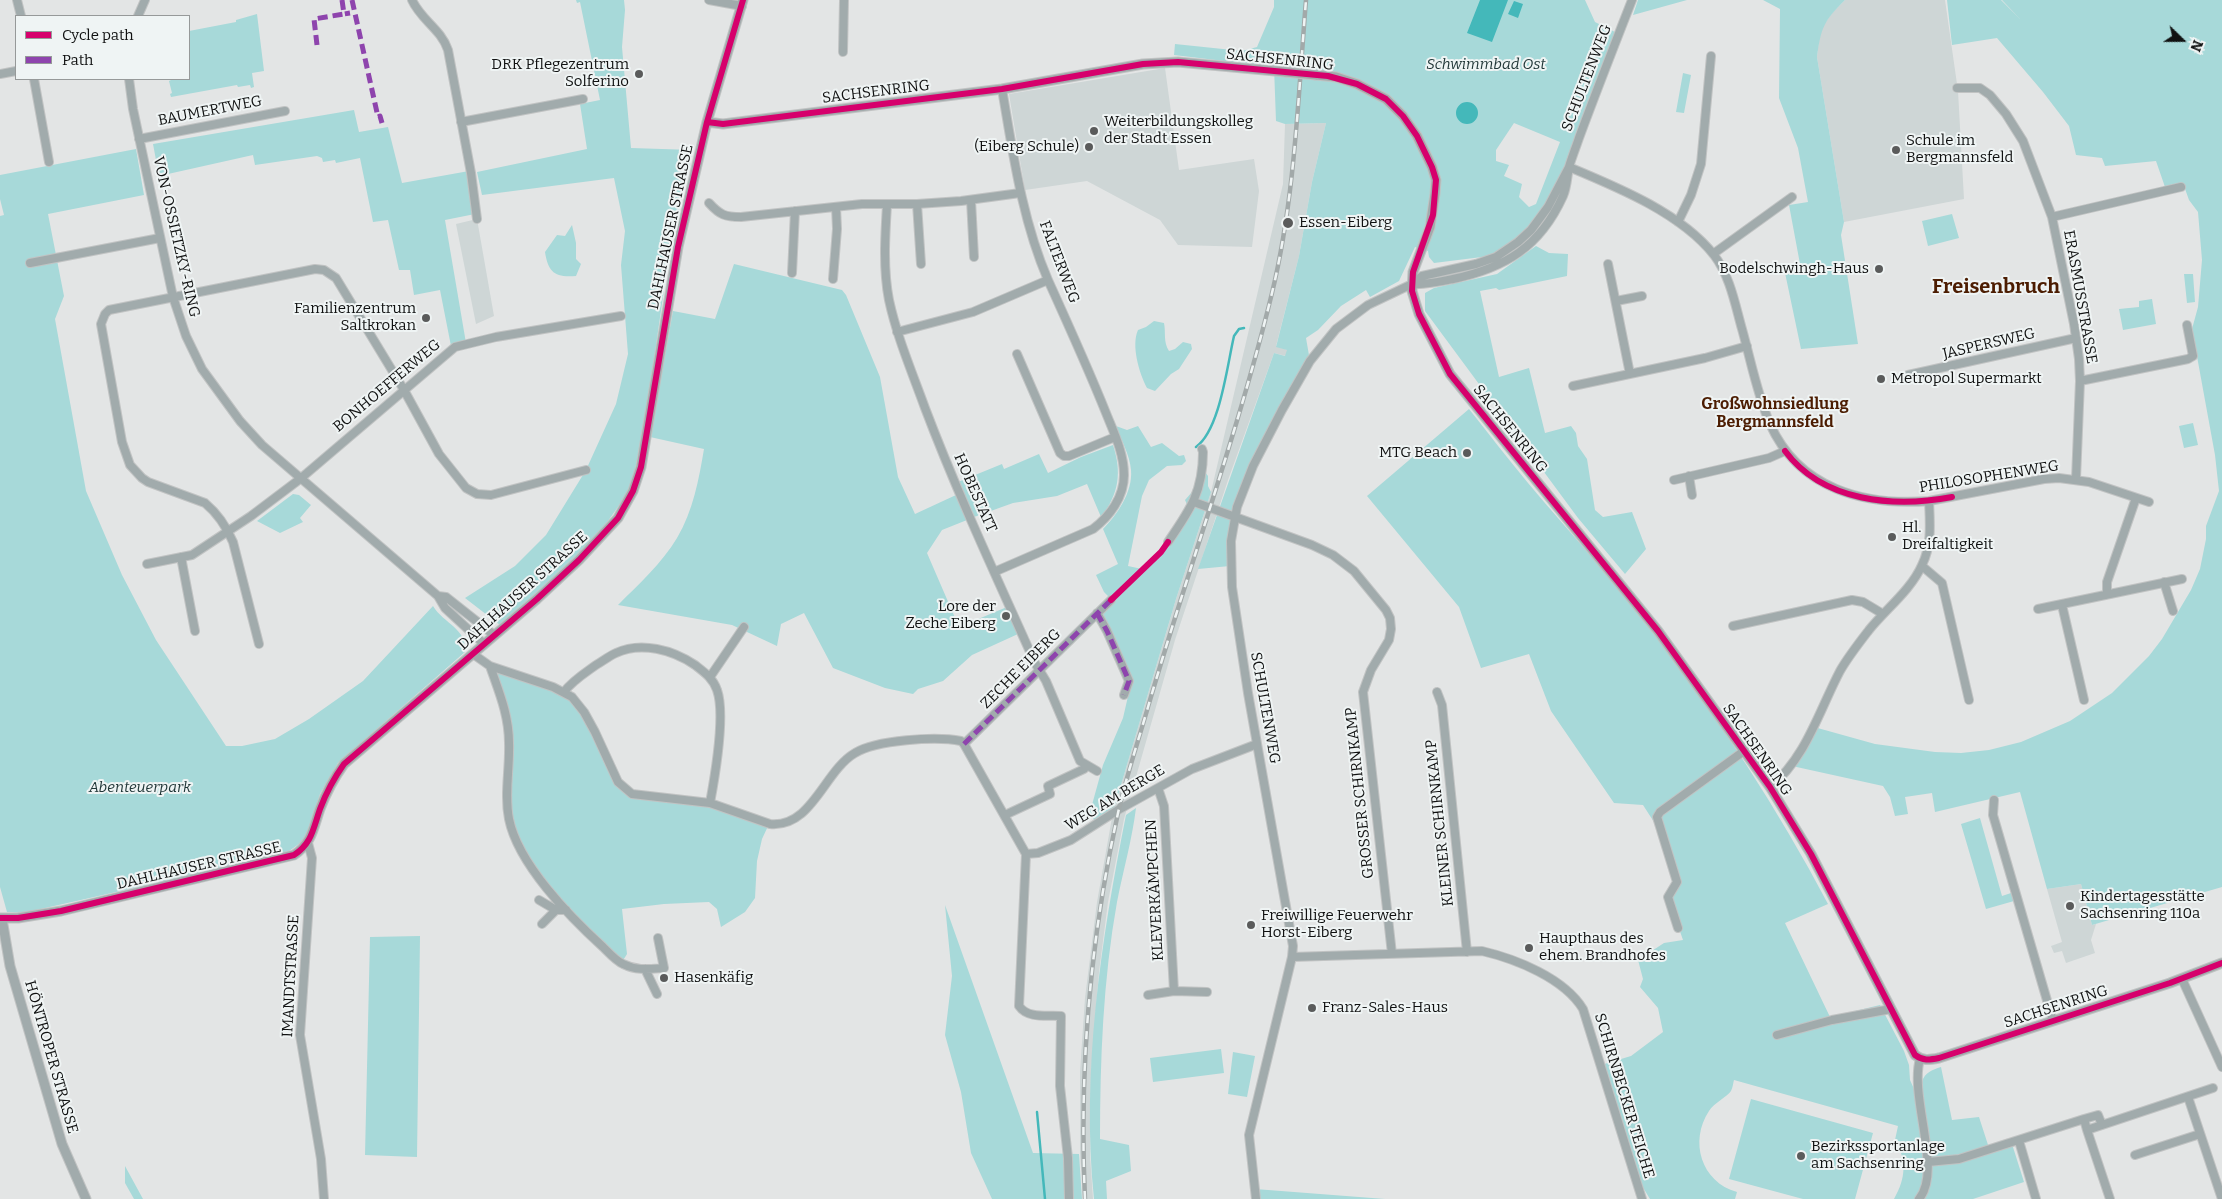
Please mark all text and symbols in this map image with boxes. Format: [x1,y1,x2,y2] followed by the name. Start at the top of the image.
[15,15,190,80] legend
[2157,15,2207,65] north arrow
[1558,22,1616,134] street label: SCHULTENWEG
[62,26,134,44] text: Cycle path
[2186,38,2206,54] text: N
[1225,45,1335,75] street label: SACHSENRING
[62,51,93,69] text: Path
[491,56,629,91] place label: DRK Pflegezentrum Solferino
[1426,56,1546,74] park label: Schwimmbad Ost
[633,68,645,80] marker: DRK Pflegezentrum Solferino
[821,76,931,108] street label: SACHSENRING
[156,92,264,130] street label: BAUMERTWEG
[1104,113,1253,148] place label: Weiterbildungskolleg der Stadt Essen
[1088,125,1100,137] marker: Weiterbildungskolleg der Stadt Essen
[1906,132,2013,167] place label: Schule im Bergmannsfeld
[974,138,1079,156] place label: (Eiberg Schule)
[1083,141,1095,153] marker: (Eiberg Schule)
[645,143,697,311] street label: DAHLHAUSER STRASSE
[1890,144,1902,156] marker: Schule im Bergmannsfeld
[149,155,203,319] street label: VON-OSSIETZKY-RING
[1299,214,1392,232] place label: Essen-Eiberg
[1281,216,1295,230] marker: Essen-Eiberg
[1035,218,1083,306] street label: FALTERWEG
[2059,229,2101,365] street label: ERASMUSSTRASSE
[1719,260,1869,278] place label: Bodelschwingh-Haus
[1873,263,1885,275] marker: Bodelschwingh-Haus
[1932,275,2060,299] district label: Freisenbruch
[294,300,416,335] place label: Familienzentrum Saltkrokan
[420,312,432,324] marker: Familienzentrum Saltkrokan
[1941,325,2037,363] street label: JASPERSWEG
[330,336,444,436] street label: BONHOEFFERWEG
[1891,370,2042,388] place label: Metropol Supermarkt
[1875,373,1887,385] marker: Metropol Supermarkt
[1469,381,1551,477] street label: SACHSENRING
[1701,395,1849,433] district label: Großwohnsiedlung Bergmannsfeld
[1379,444,1457,462] place label: MTG Beach
[1461,447,1473,459] marker: MTG Beach
[950,451,1000,535] street label: HOBESTATT
[1918,457,2060,497] street label: PHILOSOPHENWEG
[1902,519,1993,554] place label: Hl. Dreifaltigkeit
[454,528,592,654] street label: DAHLHAUSER STRASSE
[1886,531,1898,543] marker: Hl. Dreifaltigkeit
[905,598,996,633] place label: Lore der Zeche Eiberg
[1000,610,1012,622] marker: Lore der Zeche Eiberg
[977,625,1065,713] street label: ZECHE EIBERG
[1246,651,1284,765] street label: SCHULTENWEG
[1719,701,1795,799] street label: SACHSENRING
[1342,706,1378,880] street label: GROSSER SCHIRNKAMP
[1422,739,1458,907] street label: KLEINER SCHIRNKAMP
[1062,761,1168,835] street label: WEG AM BERGE
[89,779,191,797] park label: Abenteuerpark
[1142,819,1168,961] street label: KLEVERKÄMPCHEN
[115,838,283,894] street label: DAHLHAUSER STRASSE
[2080,888,2205,923] place label: Kindertagesstätte Sachsenring 110a
[2064,900,2076,912] marker: Kindertagesstätte Sachsenring 110a
[1261,907,1413,942] place label: Freiwillige Feuerwehr Horst-Eiberg
[279,914,303,1038] street label: IMANDTSTRASSE
[1245,919,1257,931] marker: Freiwillige Feuerwehr Horst-Eiberg
[1539,930,1666,965] place label: Haupthaus des ehem. Brandhofes
[1523,942,1535,954] marker: Haupthaus des ehem. Brandhofes
[674,969,753,987] place label: Hasenkäfig
[658,972,670,984] marker: Hasenkäfig
[20,978,82,1136] street label: HÖNTROPER STRASSE
[2002,982,2110,1032] street label: SACHSENRING
[1322,999,1448,1017] place label: Franz-Sales-Haus
[1306,1002,1318,1014] marker: Franz-Sales-Haus
[1590,1011,1658,1181] street label: SCHIRNBECKER TEICHE
[1811,1138,1945,1173] place label: Bezirkssportanlage am Sachsenring
[1795,1150,1807,1162] marker: Bezirkssportanlage am Sachsenring

